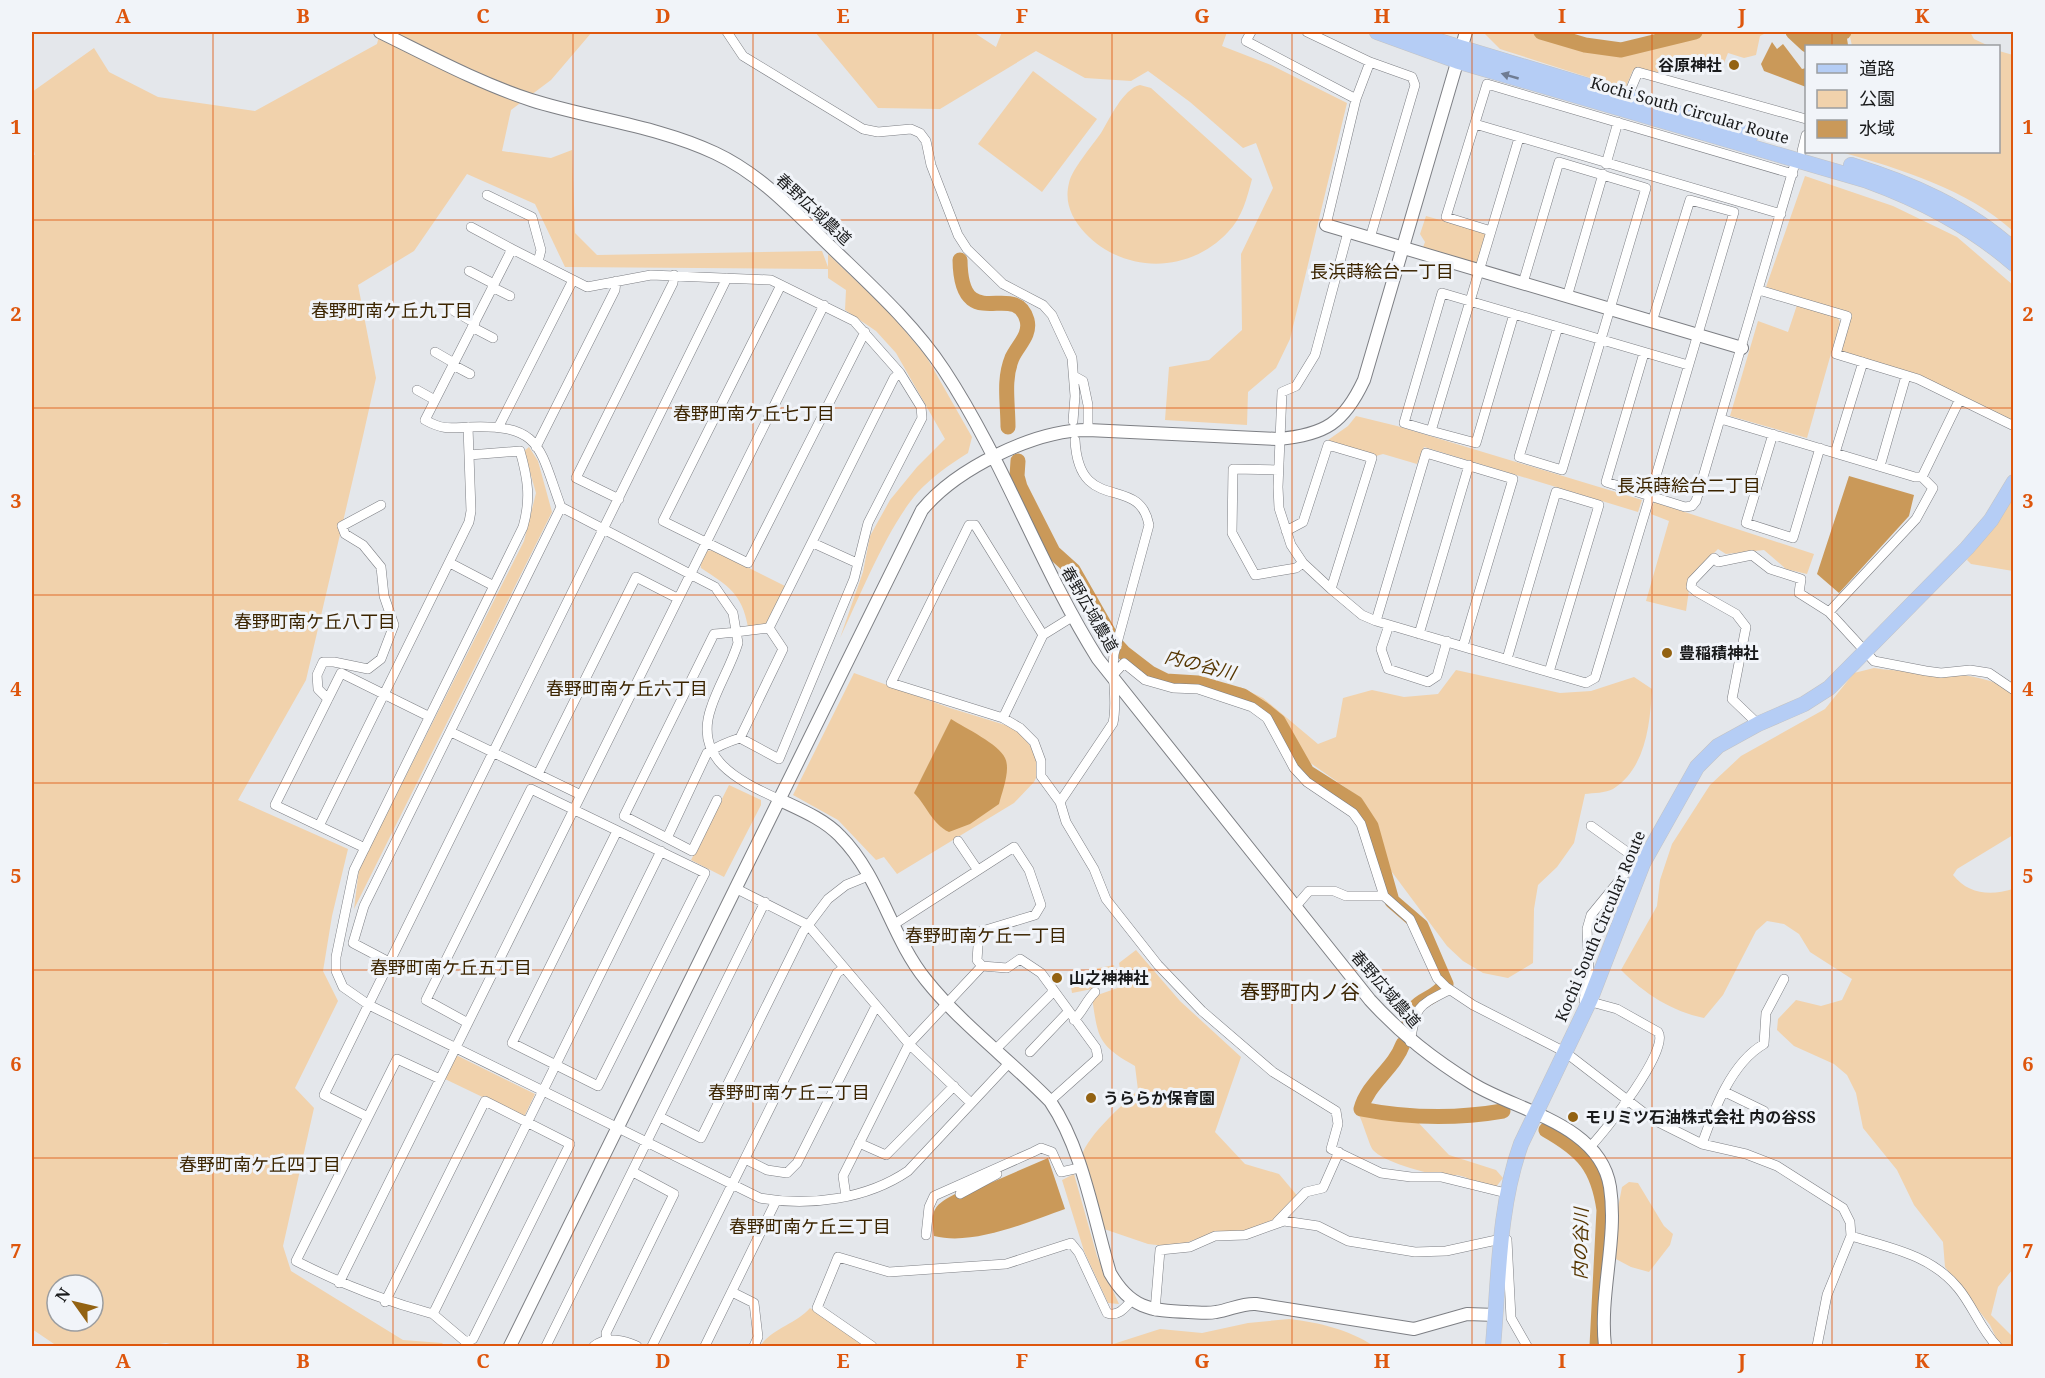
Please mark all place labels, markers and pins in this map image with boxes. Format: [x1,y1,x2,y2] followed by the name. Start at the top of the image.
[1658,54,1722,76] place label: 谷原神社
[1727,58,1741,72] marker: 谷原神社
[1679,642,1759,664] place label: 豊稲積神社
[1660,646,1674,660] marker: 豊稲積神社
[1069,967,1149,989] place label: 山之神神社
[1050,971,1064,985] marker: 山之神神社
[1103,1087,1215,1109] place label: うららか保育園
[1084,1091,1098,1105] marker: うららか保育園
[1585,1106,1816,1128] place label: モリミツ石油株式会社 内の谷SS
[1566,1110,1580,1124] marker: モリミツ石油株式会社 内の谷SS

